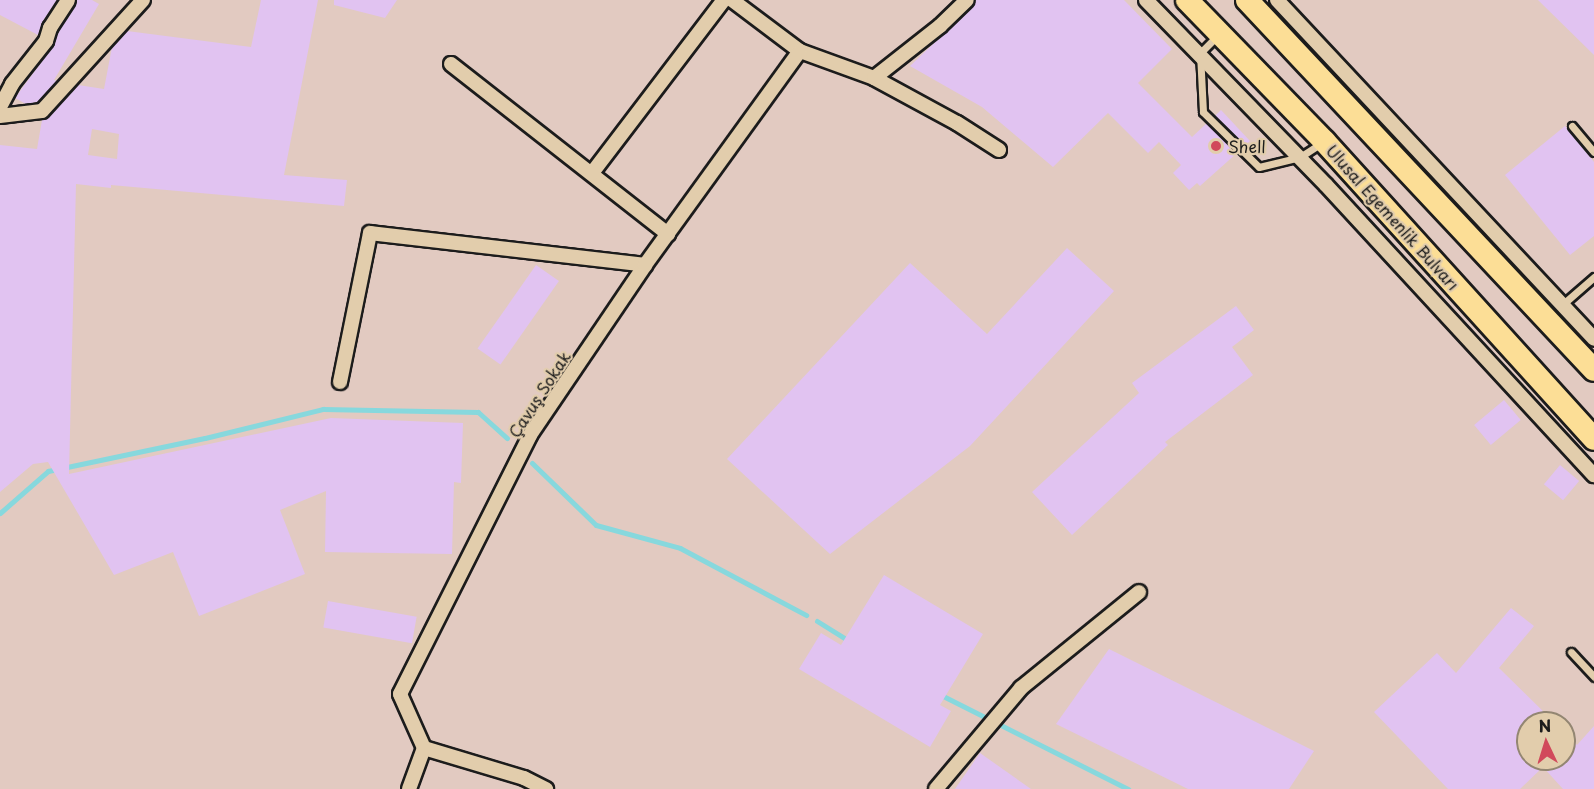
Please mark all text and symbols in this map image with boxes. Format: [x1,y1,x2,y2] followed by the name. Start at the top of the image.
[1228,136,1266,156] place label: Shell
[1209,139,1223,153] marker: Shell
[1322,139,1464,295] street label: Ulusal Egemenlik Bulvarı
[504,347,574,441] street label: Çavuş Sokak
[1516,711,1576,771] north arrow
[1538,713,1552,737] text: N

